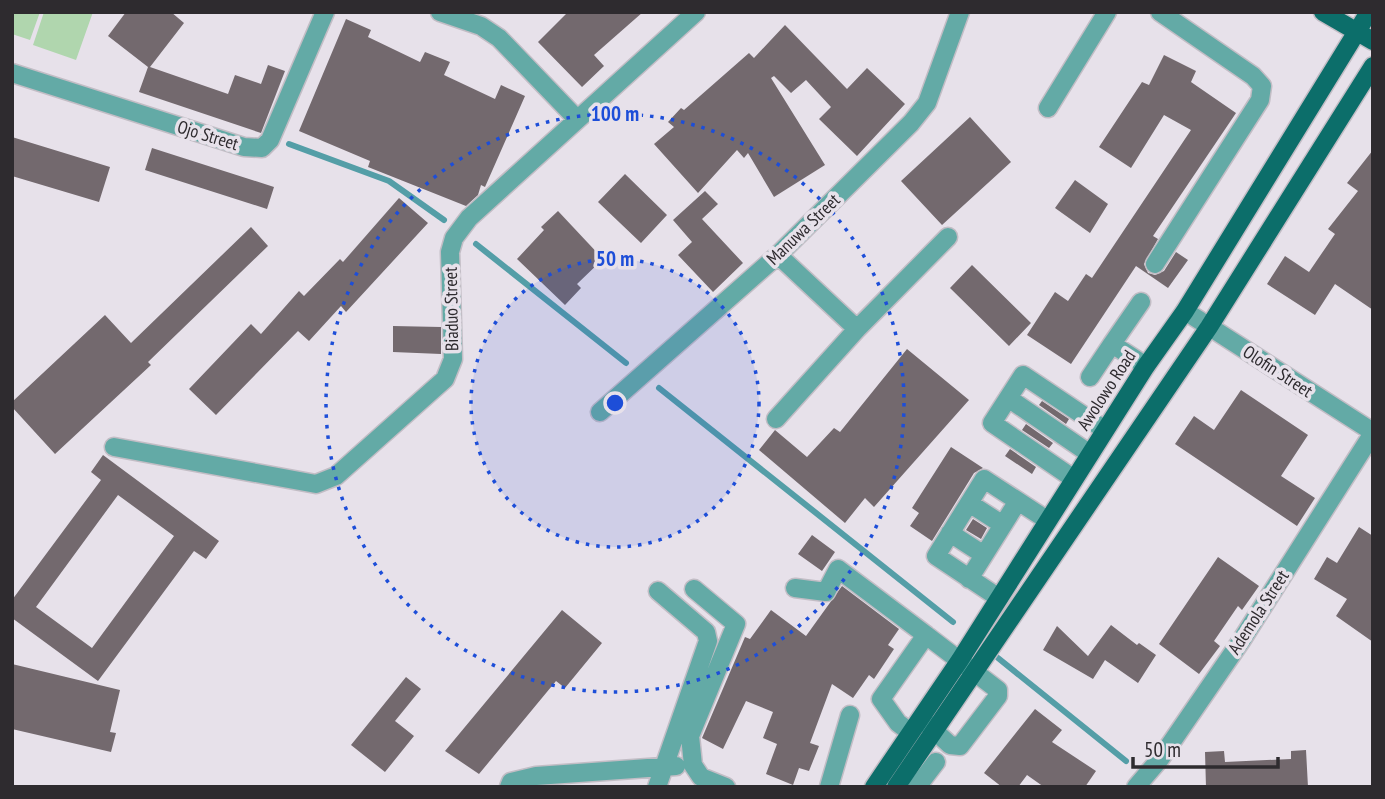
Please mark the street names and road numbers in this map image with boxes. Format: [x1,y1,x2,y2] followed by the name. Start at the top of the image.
[175,115,241,155] street label: Ojo Street
[761,188,845,270] street label: Manuwa Street
[439,267,463,351] street label: Biaduo Street
[1239,340,1317,402] street label: Olofin Street
[1072,346,1140,434] street label: Awolowo Road
[1222,566,1294,658] street label: Ademola Street

